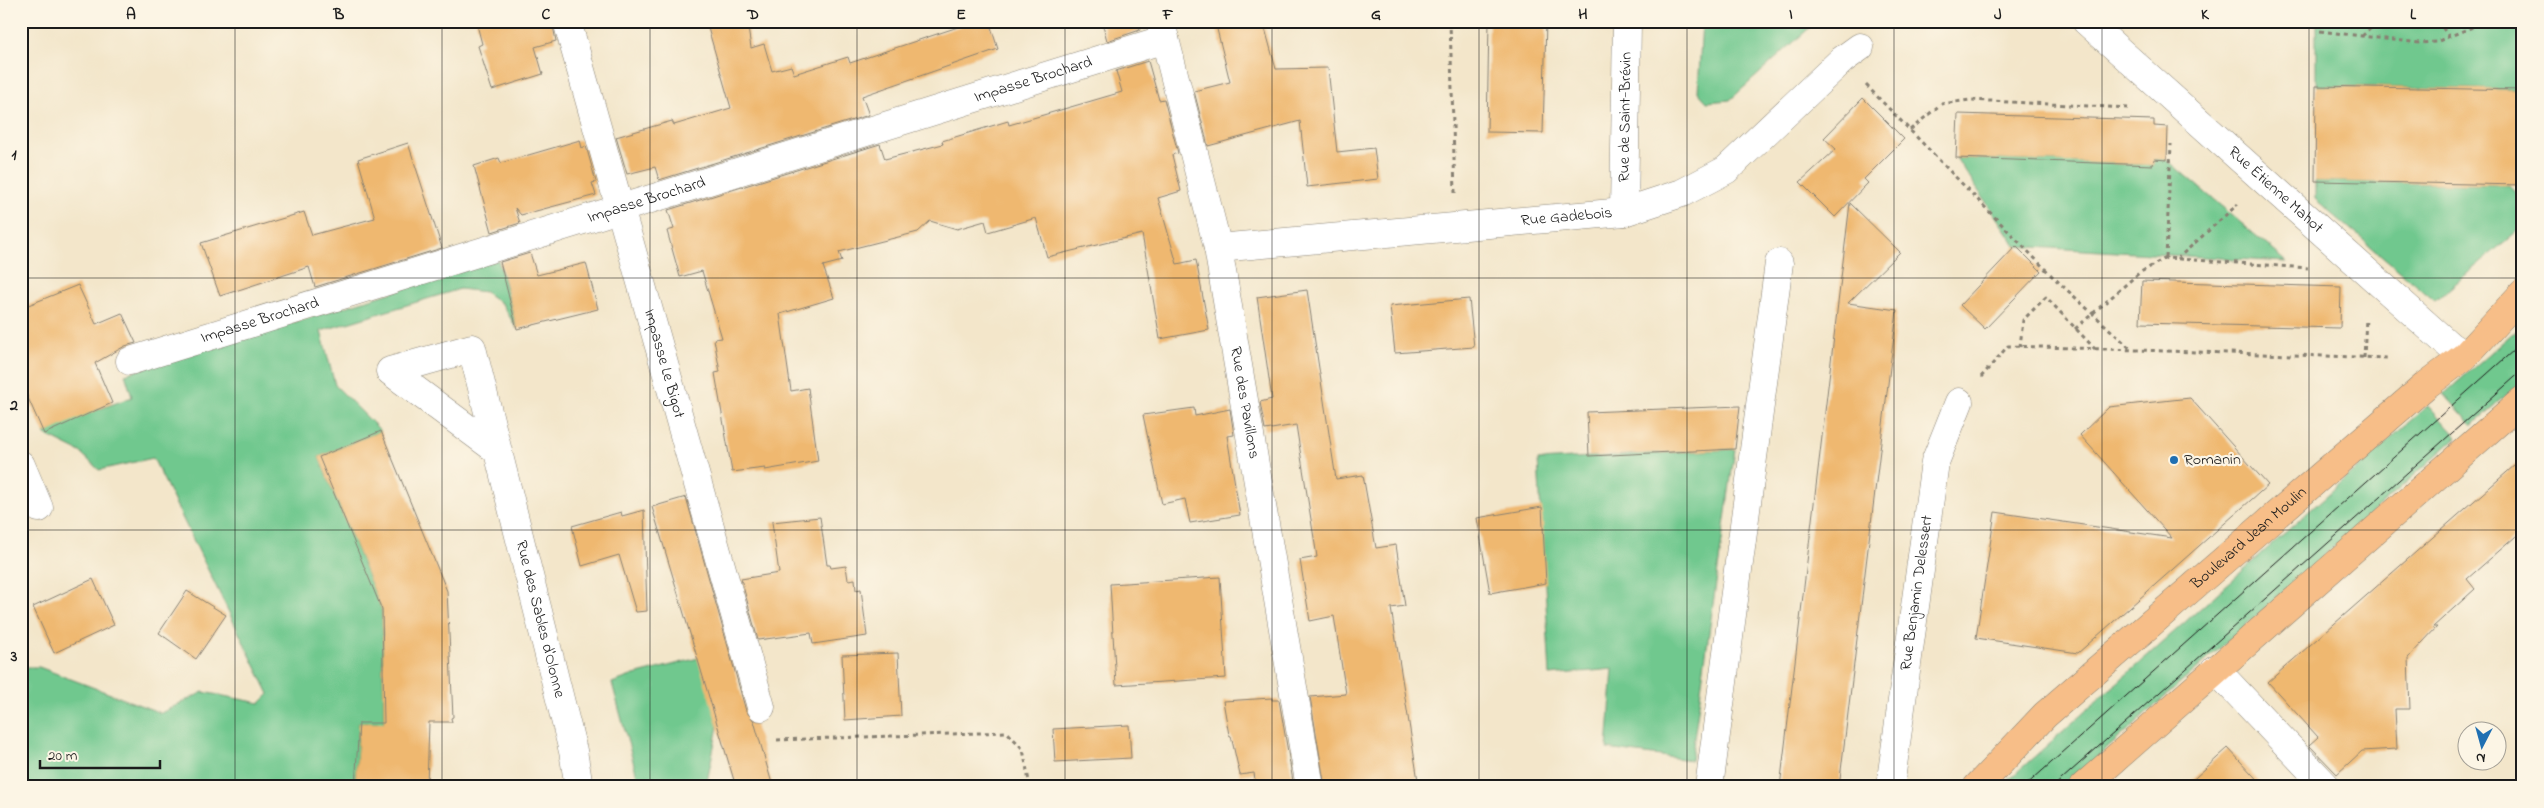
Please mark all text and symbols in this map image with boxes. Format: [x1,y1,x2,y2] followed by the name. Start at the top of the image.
[126,3,136,27] text: A
[333,3,345,27] text: B
[542,3,551,27] text: C
[746,3,759,27] text: D
[956,3,966,27] text: E
[1162,3,1174,27] text: F
[1371,3,1381,27] text: G
[1578,3,1588,27] text: H
[1789,3,1793,27] text: I
[1994,3,2002,27] text: J
[2201,3,2210,27] text: K
[2410,3,2417,27] text: L
[971,50,1095,110] street label: Impasse Brochard
[1612,52,1639,182] street label: Rue de Saint-Brévin
[2222,141,2329,240] street label: Rue Étienne Mahot
[11,143,17,167] text: 1
[585,171,709,230] street label: Impasse Brochard
[1520,201,1613,233] street label: Rue Gadebois
[198,291,322,350] street label: Impasse Brochard
[637,306,691,422] street label: Impasse Le Bigot
[1223,345,1266,461] street label: Rue des Pavillons
[9,394,18,418] text: 2
[2184,448,2241,472] place label: Romanin
[2168,454,2180,466] marker: Romanin
[2185,481,2313,596] street label: Boulevard Jean Moulin
[1894,513,1940,672] street label: Rue Benjamin Delessert
[509,538,571,701] street label: Rue des Sables d'Olonne
[10,645,18,669] text: 3
[2456,720,2506,770] north arrow
[40,738,160,770] scale bar
[48,745,78,767] text: 20 m
[2475,747,2487,768] text: N

